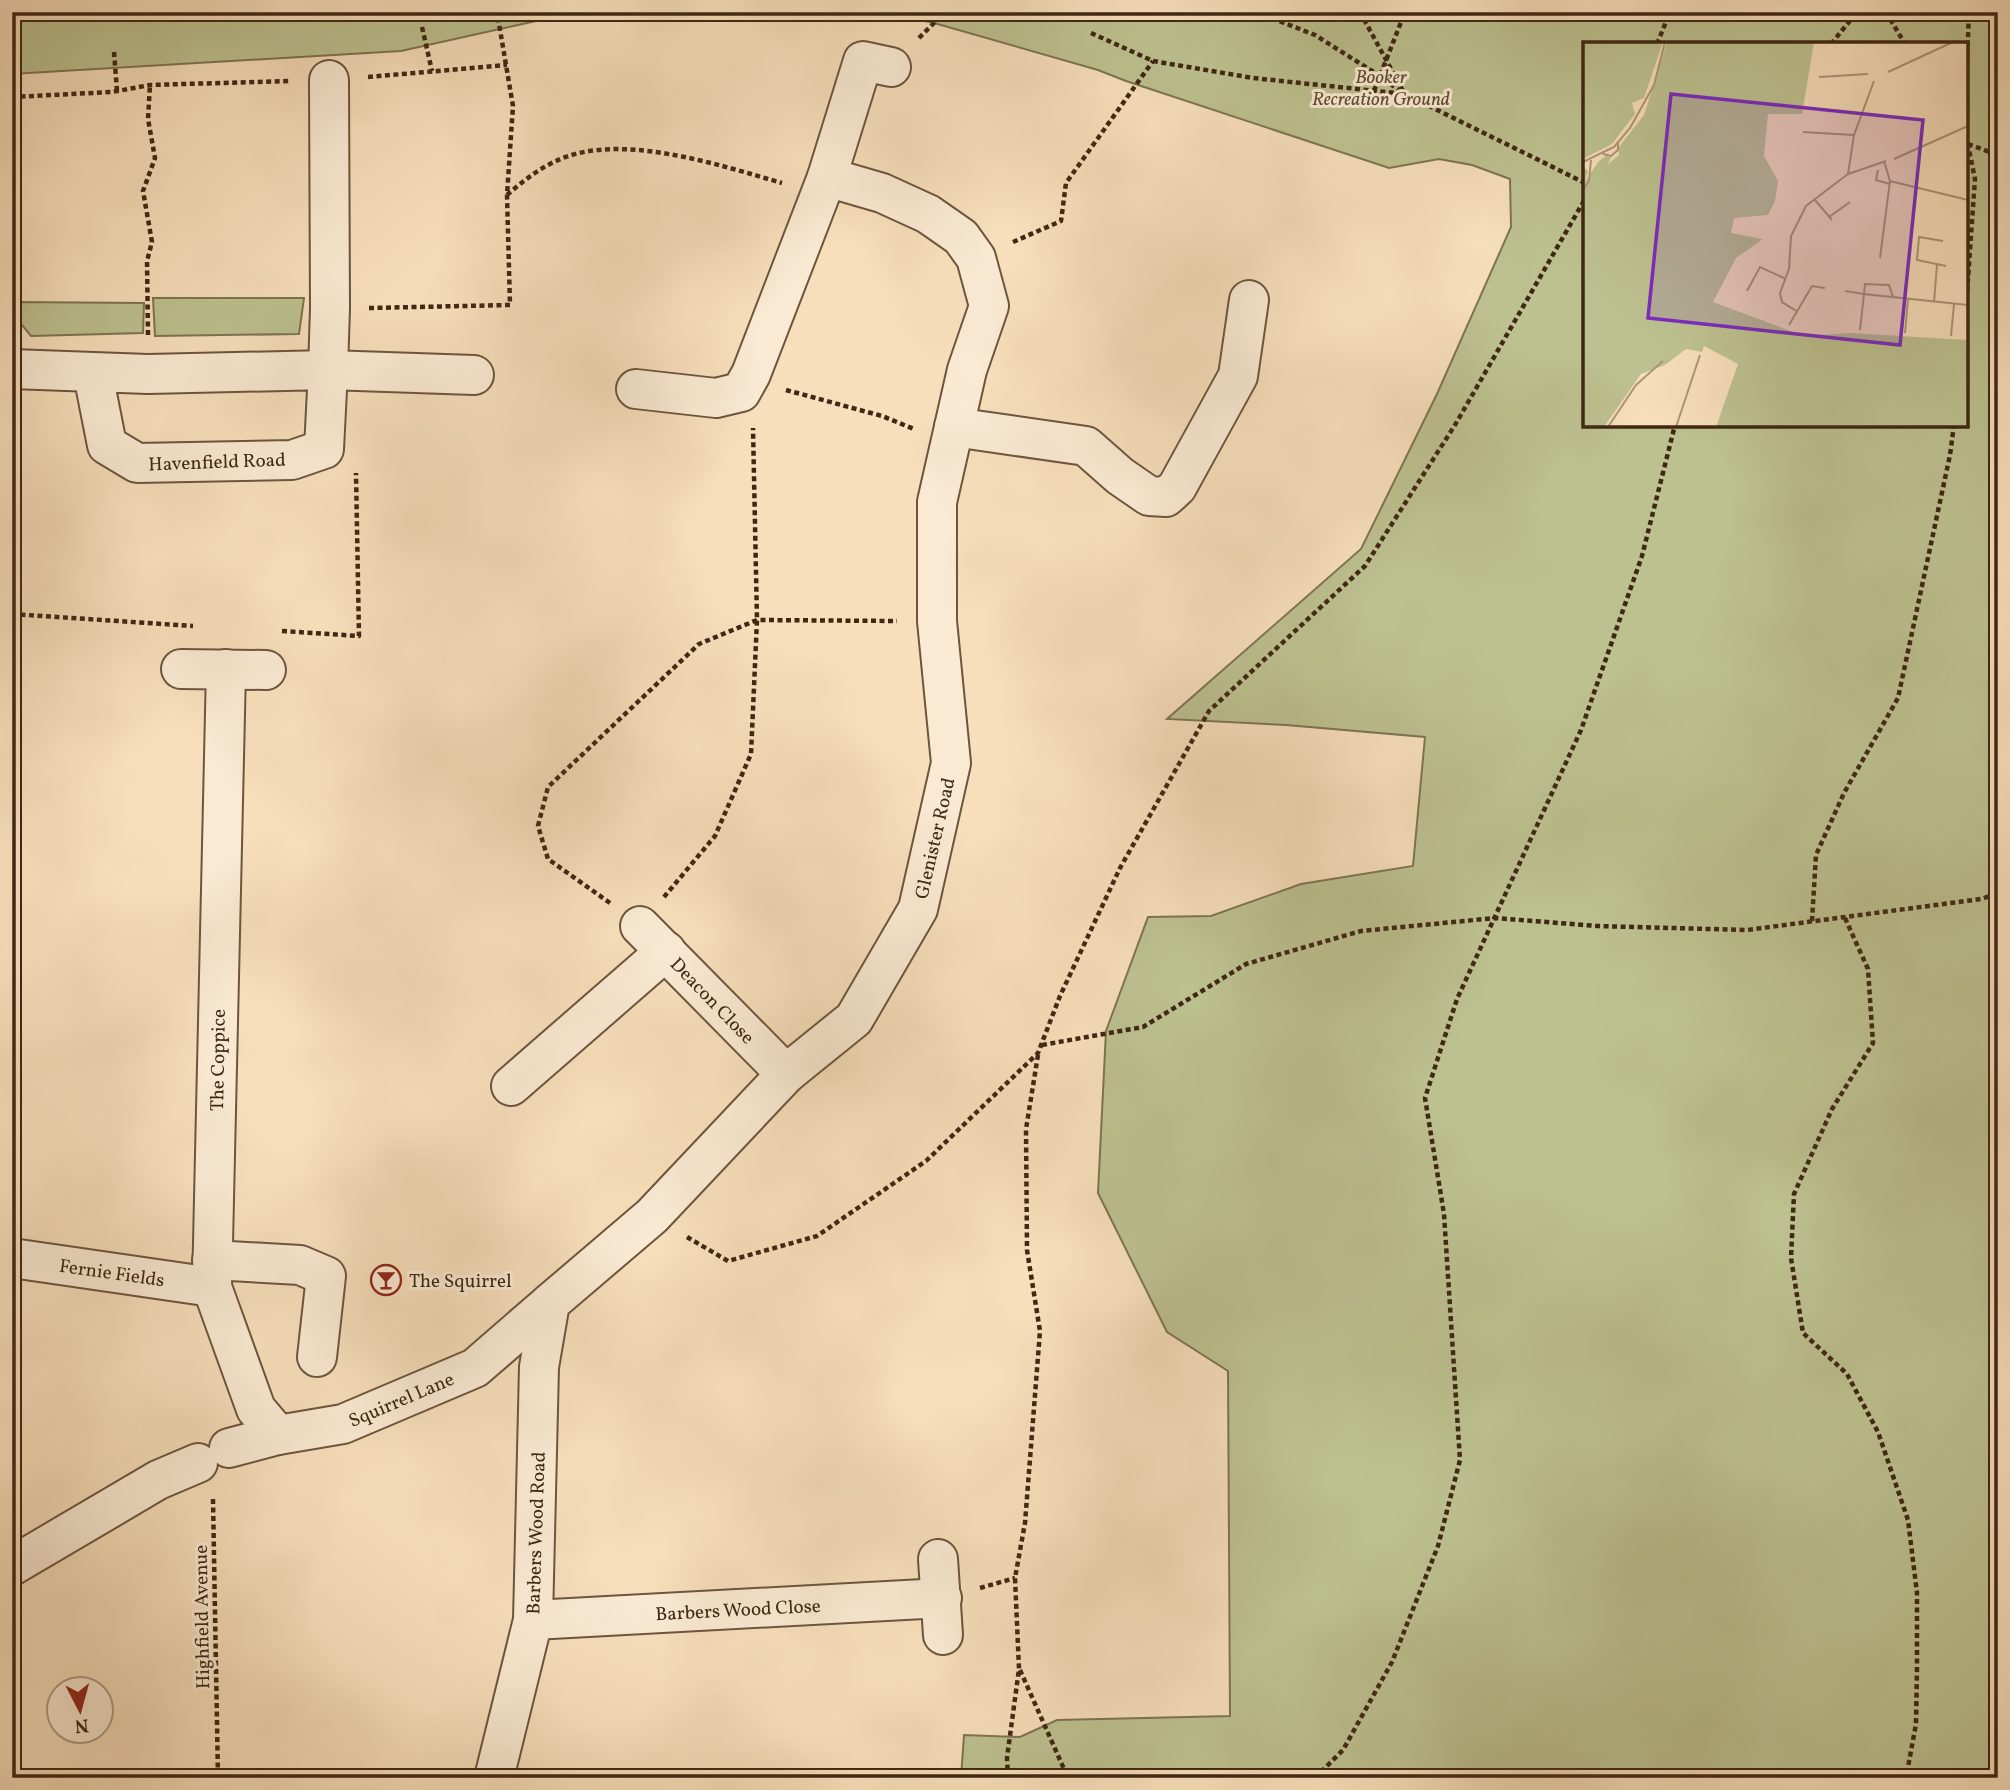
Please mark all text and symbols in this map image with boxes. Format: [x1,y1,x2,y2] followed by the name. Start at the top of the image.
[1583,42,1968,427] inset map
[1312,65,1450,113] park label: Booker Recreation Ground
[148,448,286,478] street label: Havenfield Road
[909,775,963,902] street label: Glenister Road
[664,952,760,1050] street label: Deacon Close
[205,1009,233,1111] street label: The Coppice
[57,1254,166,1294] street label: Fernie Fields
[369,1263,403,1297] bar icon: The Squirrel
[409,1269,512,1295] place label: The Squirrel
[345,1367,458,1435] street label: Squirrel Lane
[521,1451,553,1615] street label: Barbers Wood Road
[189,1545,217,1689] street label: Highfield Avenue
[655,1594,821,1628] street label: Barbers Wood Close
[46,1674,116,1744] north arrow
[73,1711,90,1739] text: N

